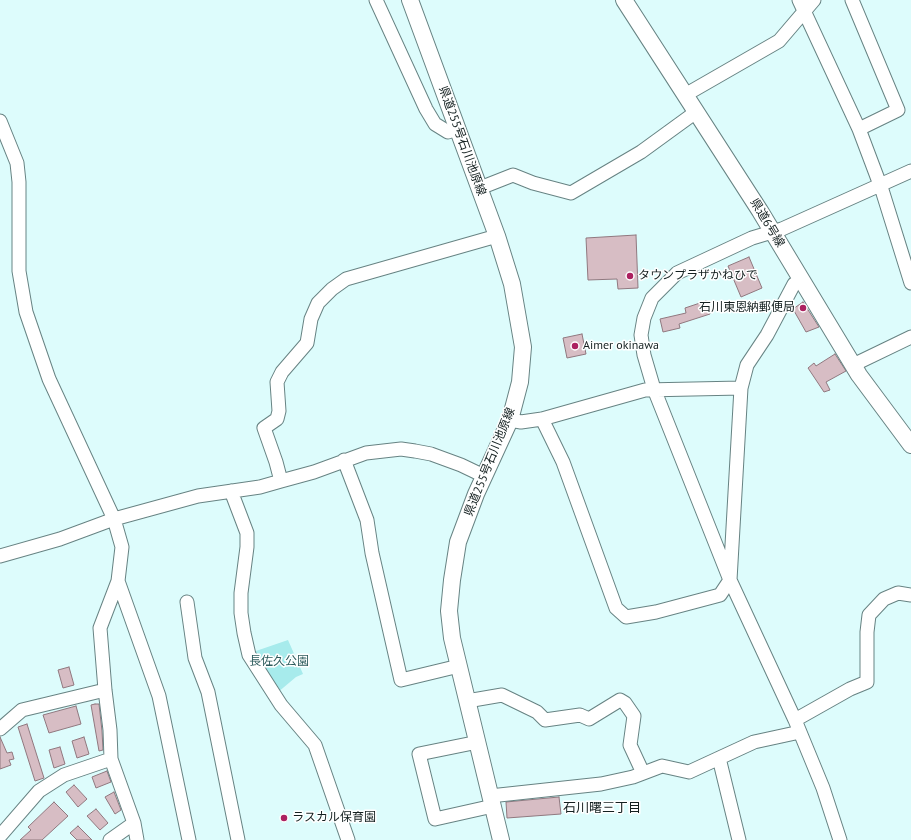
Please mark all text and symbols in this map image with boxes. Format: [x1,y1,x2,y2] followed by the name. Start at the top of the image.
[435,84,489,198] street label: 県道255号石川池原線
[747,196,787,250] street label: 県道6号線
[638,269,758,283] place label: タウンプラザかねひで
[625,271,635,281] marker: タウンプラザかねひで
[699,301,795,315] place label: 石川東恩納郵便局
[798,303,808,313] marker: 石川東恩納郵便局
[583,339,659,353] place label: Aimer okinawa
[570,341,580,351] marker: Aimer okinawa
[462,406,518,518] street label: 県道255号石川池原線
[249,655,309,669] park label: 長佐久公園
[563,800,641,816] district label: 石川曙三丁目
[292,811,376,825] place label: ラスカル保育園
[279,813,289,823] marker: ラスカル保育園

